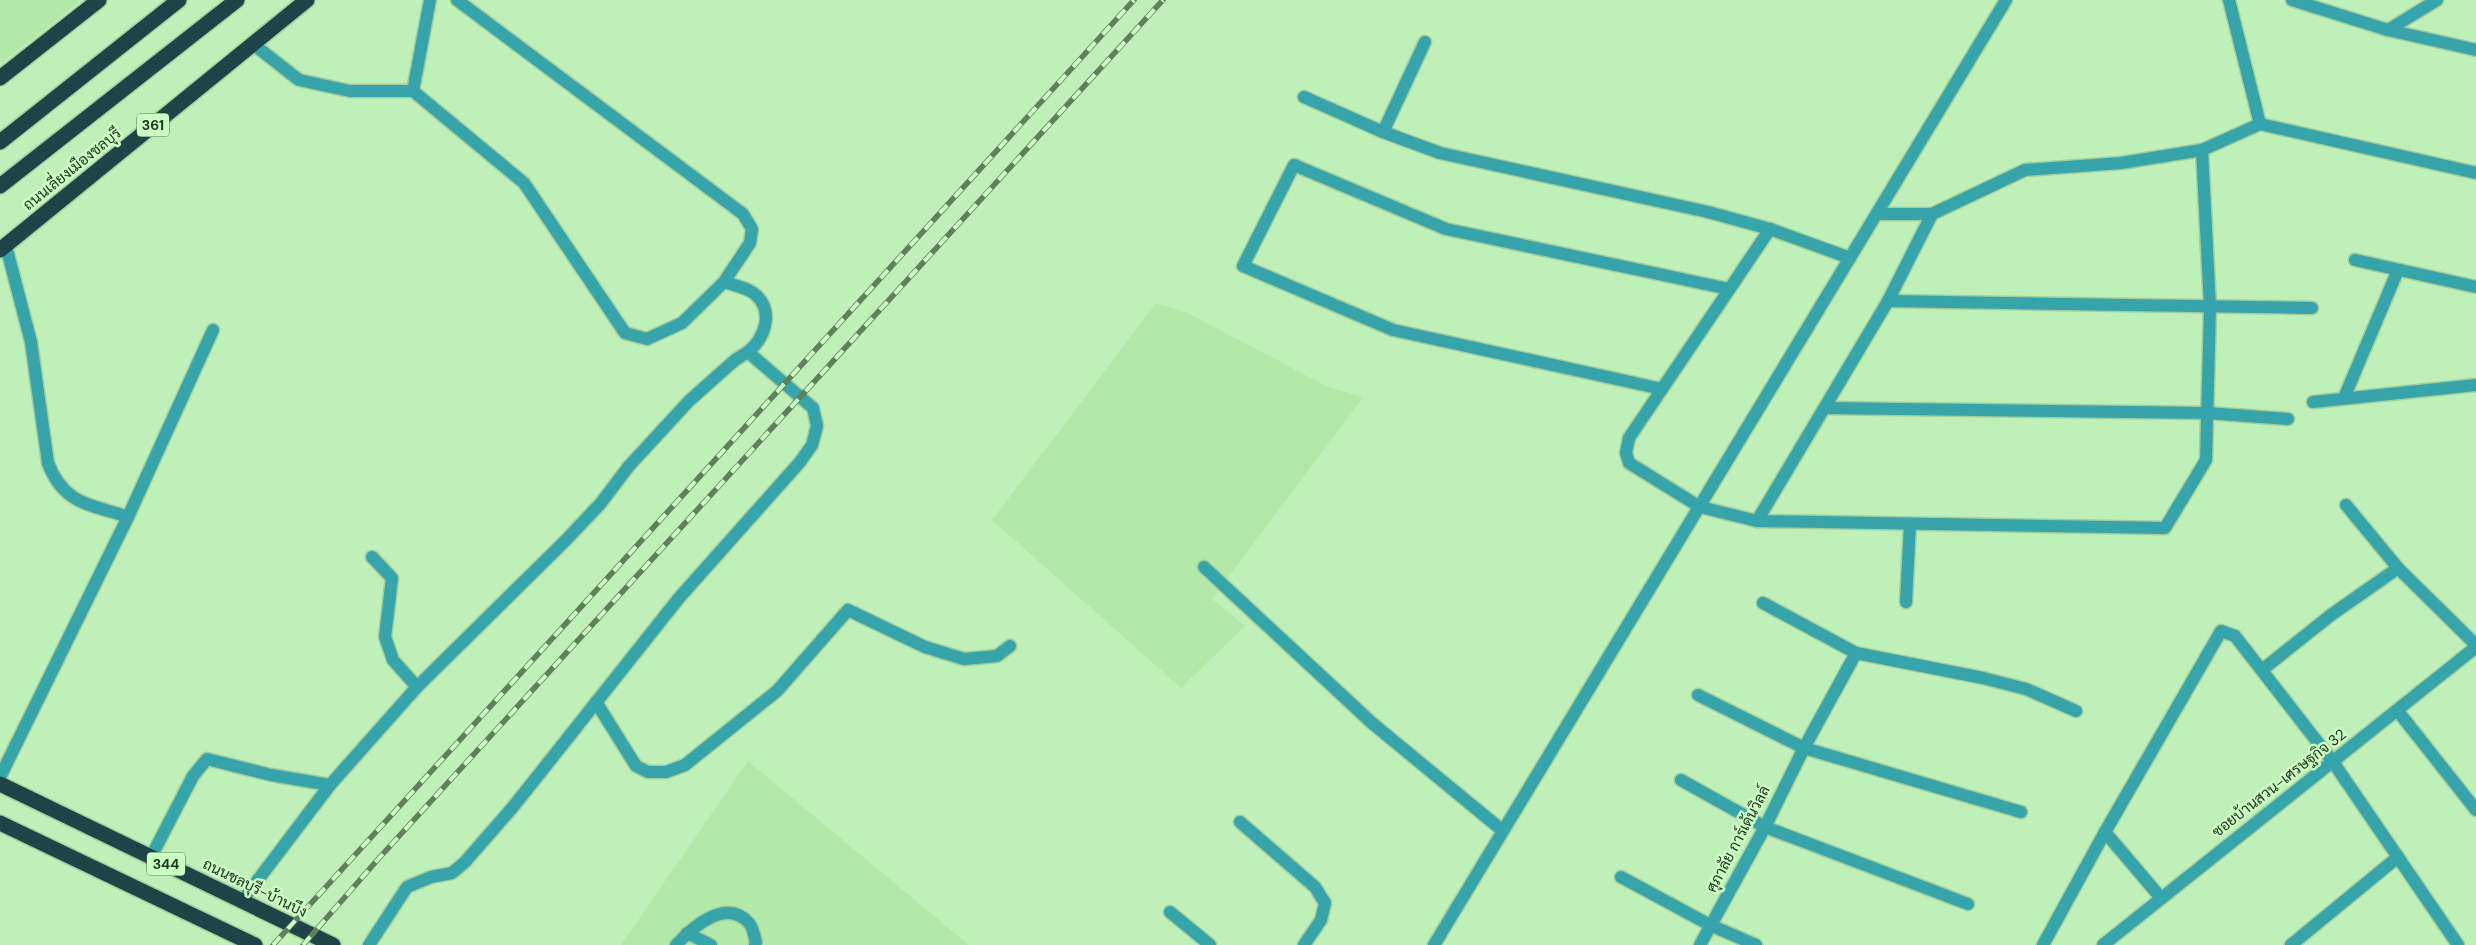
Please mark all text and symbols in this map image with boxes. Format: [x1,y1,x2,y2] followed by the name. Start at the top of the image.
[137,114,169,136] road number: 361
[16,119,126,216] street label: ถนนเลี่ยงเมืองชลบุรี
[2208,724,2350,842] street label: ซอยบ้านสวน-เศรษฐกิจ 32
[1701,782,1775,896] street label: ศุภาลัย การ์เด้นวิลล์
[147,852,185,876] road number: 344
[199,854,310,923] street label: ถนนชลบุรี-บ้านบึง

